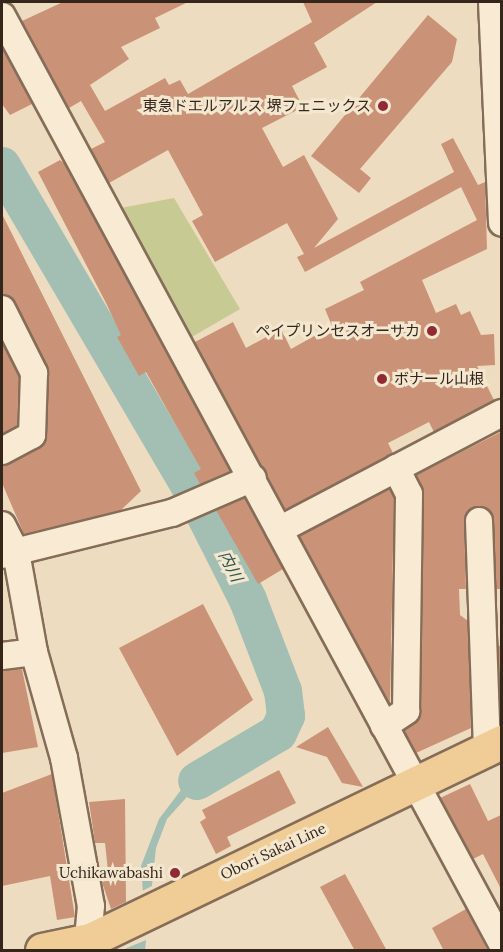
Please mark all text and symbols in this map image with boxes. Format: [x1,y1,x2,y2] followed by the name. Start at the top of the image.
[142,97,371,115] place label: 東急ドエルアルス 堺フェニックス
[376,99,390,113] marker: 東急ドエルアルス 堺フェニックス
[255,322,420,340] place label: ペイプリンセスオーサカ
[425,324,439,338] marker: ペイプリンセスオーサカ
[394,370,484,388] place label: ボナール山根
[375,372,389,386] marker: ボナール山根
[215,547,247,585] water label: 内川
[217,819,329,883] street label: Obori Sakai Line
[59,864,163,882] place label: Uchikawabashi
[168,866,182,880] marker: Uchikawabashi

